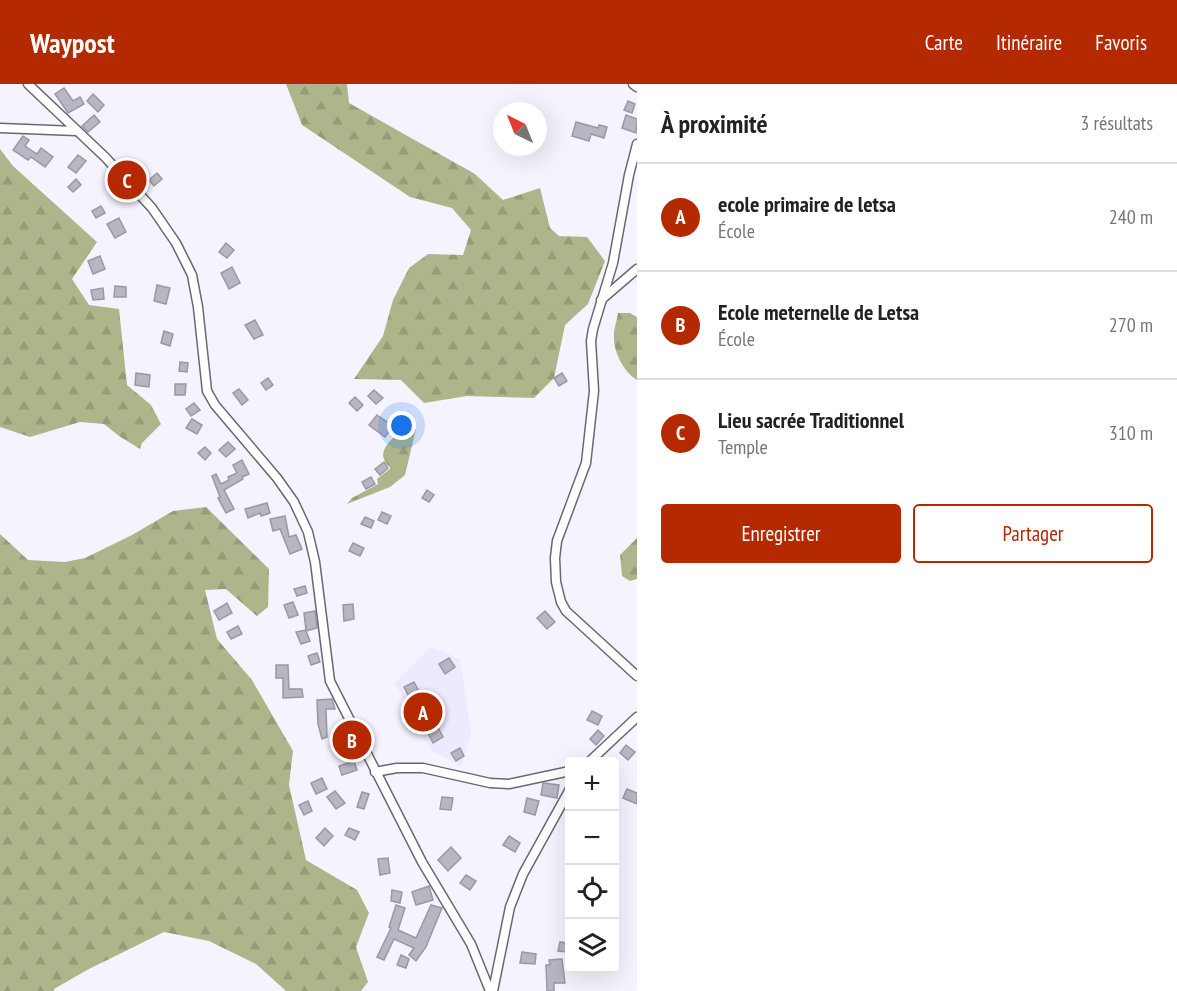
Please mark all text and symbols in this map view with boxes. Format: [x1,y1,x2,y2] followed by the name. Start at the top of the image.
[30,24,115,61] text: Waypost
[925,29,963,56] text: Carte
[996,29,1062,56] text: Itinéraire
[1095,29,1147,56] text: Favoris
[493,102,547,156] north arrow
[661,107,768,140] text: À proximité
[1080,110,1153,136] text: 3 résultats
[108,158,146,202] pin: C
[718,190,896,218] text: ecole primaire de letsa
[675,204,686,230] text: A
[1109,204,1153,230] text: 240 m
[718,218,755,244] text: École
[718,298,919,326] text: Ecole meternelle de Letsa
[676,312,685,338] text: B
[1109,312,1153,338] text: 270 m
[718,326,755,352] text: École
[718,406,904,434] text: Lieu sacrée Traditionnel
[387,411,416,440] your location
[676,420,685,446] text: C
[1109,420,1153,446] text: 310 m
[718,434,768,460] text: Temple
[661,504,901,563] button: Enregistrer
[913,504,1153,563] button: Partager
[404,690,442,734] pin: A
[332,718,372,762] pin: B
[565,757,619,973] map controls
[565,757,619,811] button: +
[565,811,619,865] button: −
[565,865,619,919] button: locate
[565,919,619,973] button: layers

